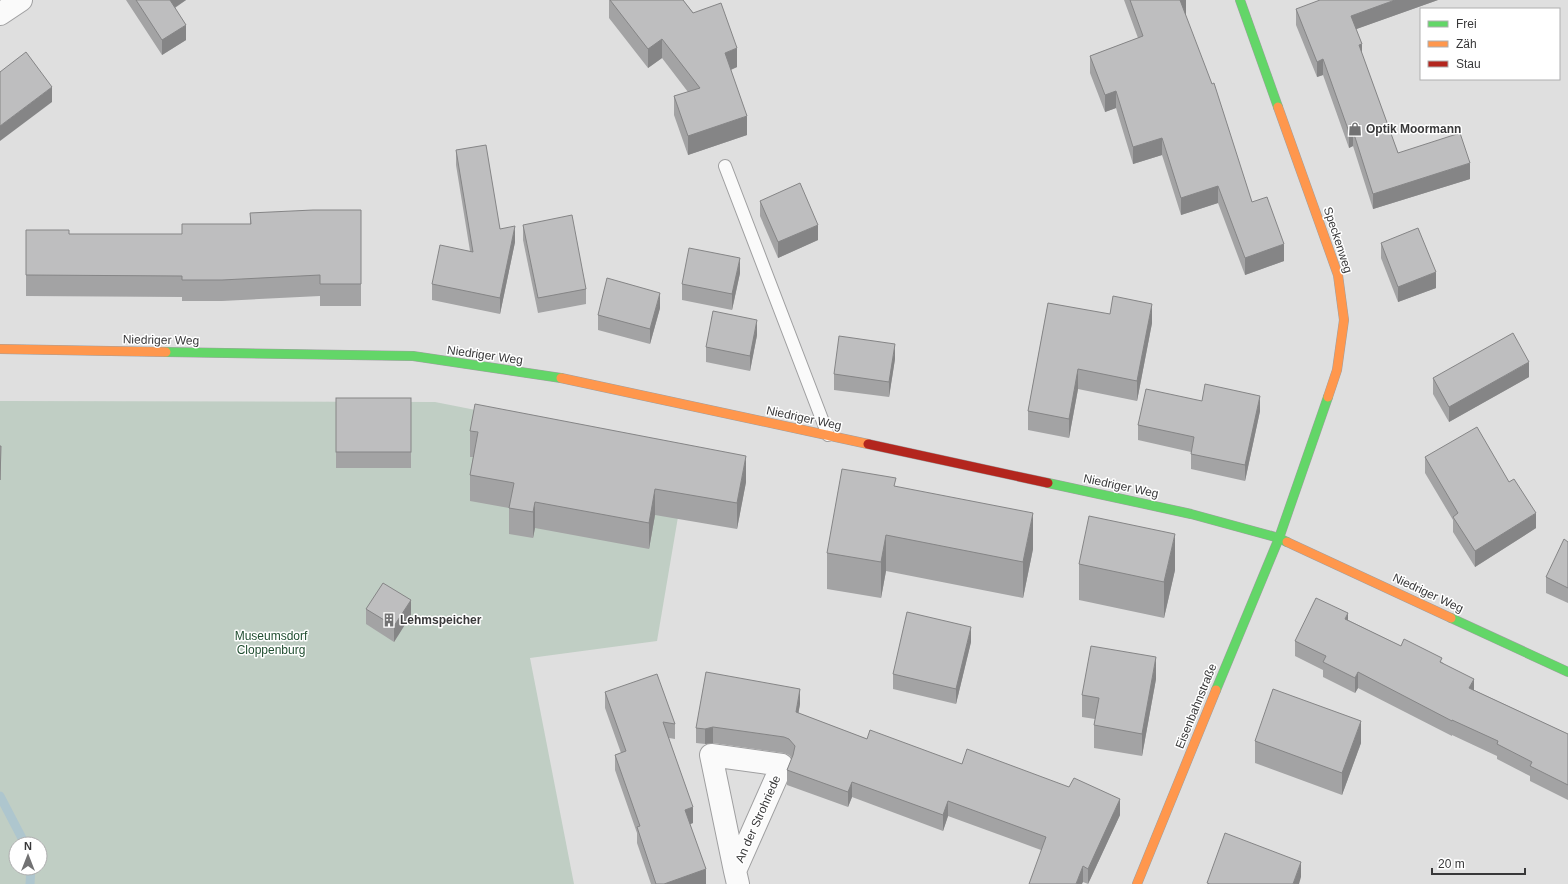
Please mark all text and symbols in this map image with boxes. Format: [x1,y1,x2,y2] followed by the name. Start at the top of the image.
[1420,8,1560,80] legend
[1456,17,1477,31] text: Frei
[1456,37,1477,51] text: Zäh
[1456,57,1481,71] text: Stau
[1347,121,1363,137] shop icon: Optik Moormann
[1366,122,1461,136] place label: Optik Moormann
[1321,205,1355,275] street label: Speckenweg
[123,332,199,348] street label: Niedriger Weg
[446,343,524,367] street label: Niedriger Weg
[765,403,843,433] street label: Niedriger Weg
[1082,471,1160,501] street label: Niedriger Weg
[1390,570,1466,616] street label: Niedriger Weg
[381,612,397,628] building icon: Lehmspeicher
[400,613,482,627] place label: Lehmspeicher
[235,629,308,657] park label: Museumsdorf Cloppenburg
[1173,661,1220,751] street label: Eisenbahnstraße
[732,773,784,865] street label: An der Strohriede
[8,836,48,876] north arrow
[24,840,32,852] text: N
[1432,850,1525,876] scale bar
[1438,857,1465,871] text: 20 m

